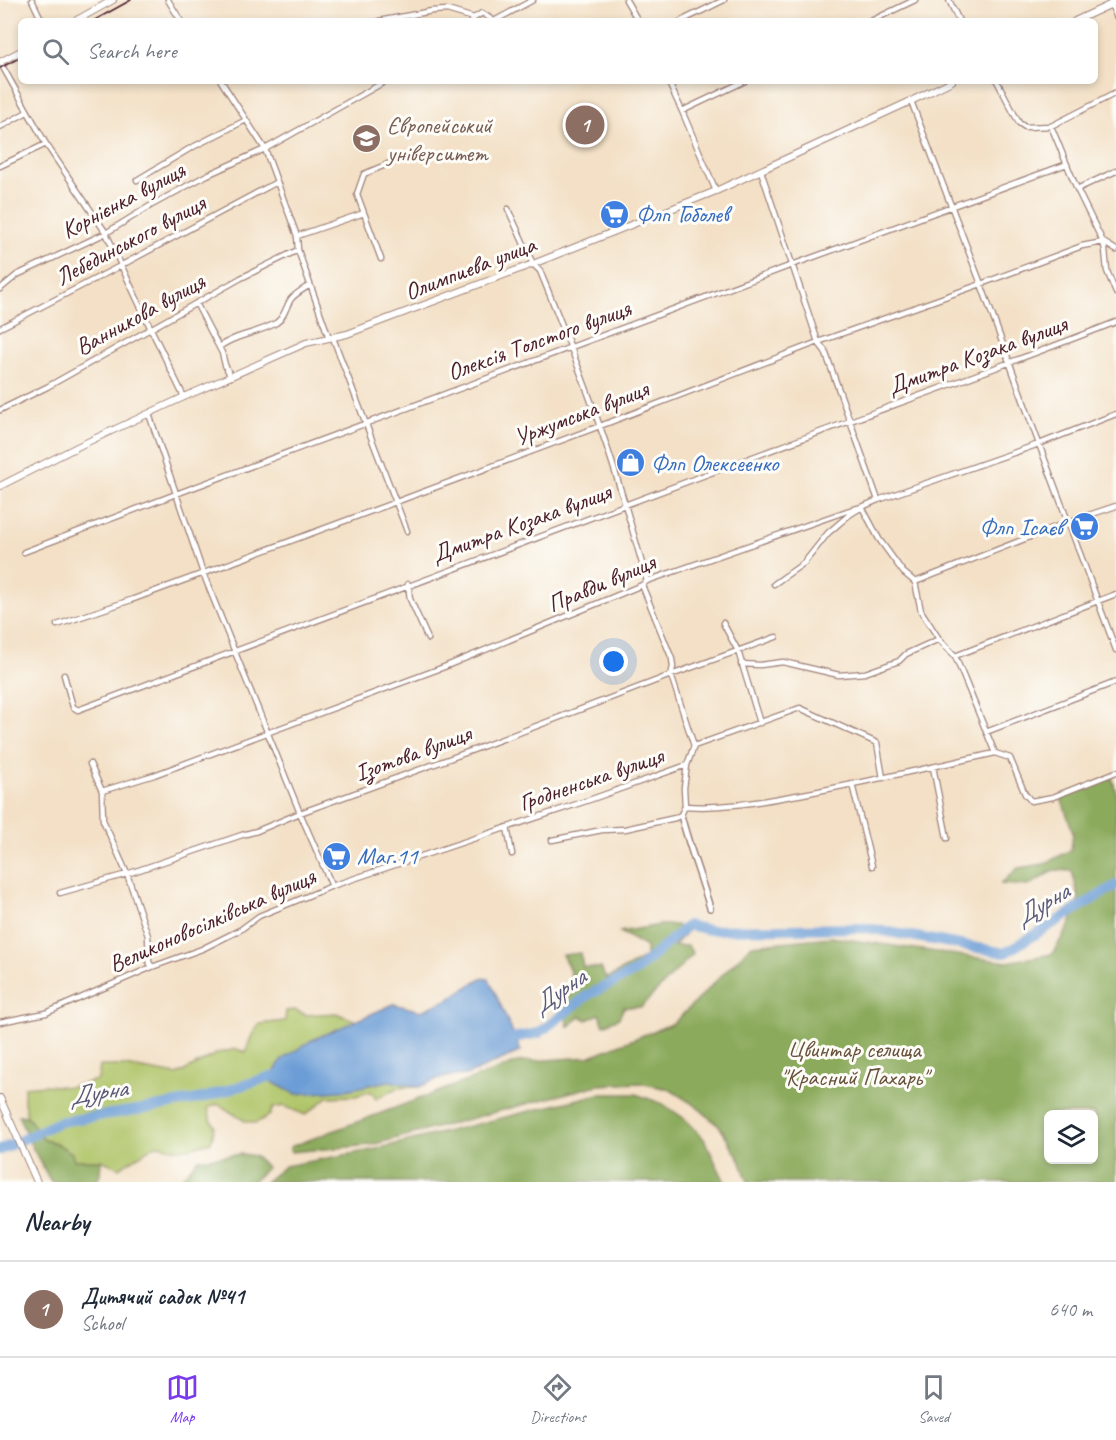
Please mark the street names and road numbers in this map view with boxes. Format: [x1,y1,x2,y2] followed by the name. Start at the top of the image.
[56,154,191,245] street label: Корнієнка вулиця
[50,187,211,292] street label: Лебединського вулиця
[400,229,541,307] street label: Олимпиева улица
[70,265,211,362] street label: Ванникова вулиця
[443,292,636,387] street label: Олексія Толстого вулиця
[883,308,1072,402] street label: Дмитра Козака вулиця
[510,373,654,452] street label: Уржумська вулиця
[427,476,616,570] street label: Дмитра Козака вулиця
[543,546,661,619] street label: Правди вулиця
[351,718,477,789] street label: Ізотова вулиця
[515,740,669,818] street label: Гродненська вулиця
[104,860,321,979] street label: Великоновосілківська вулиця

